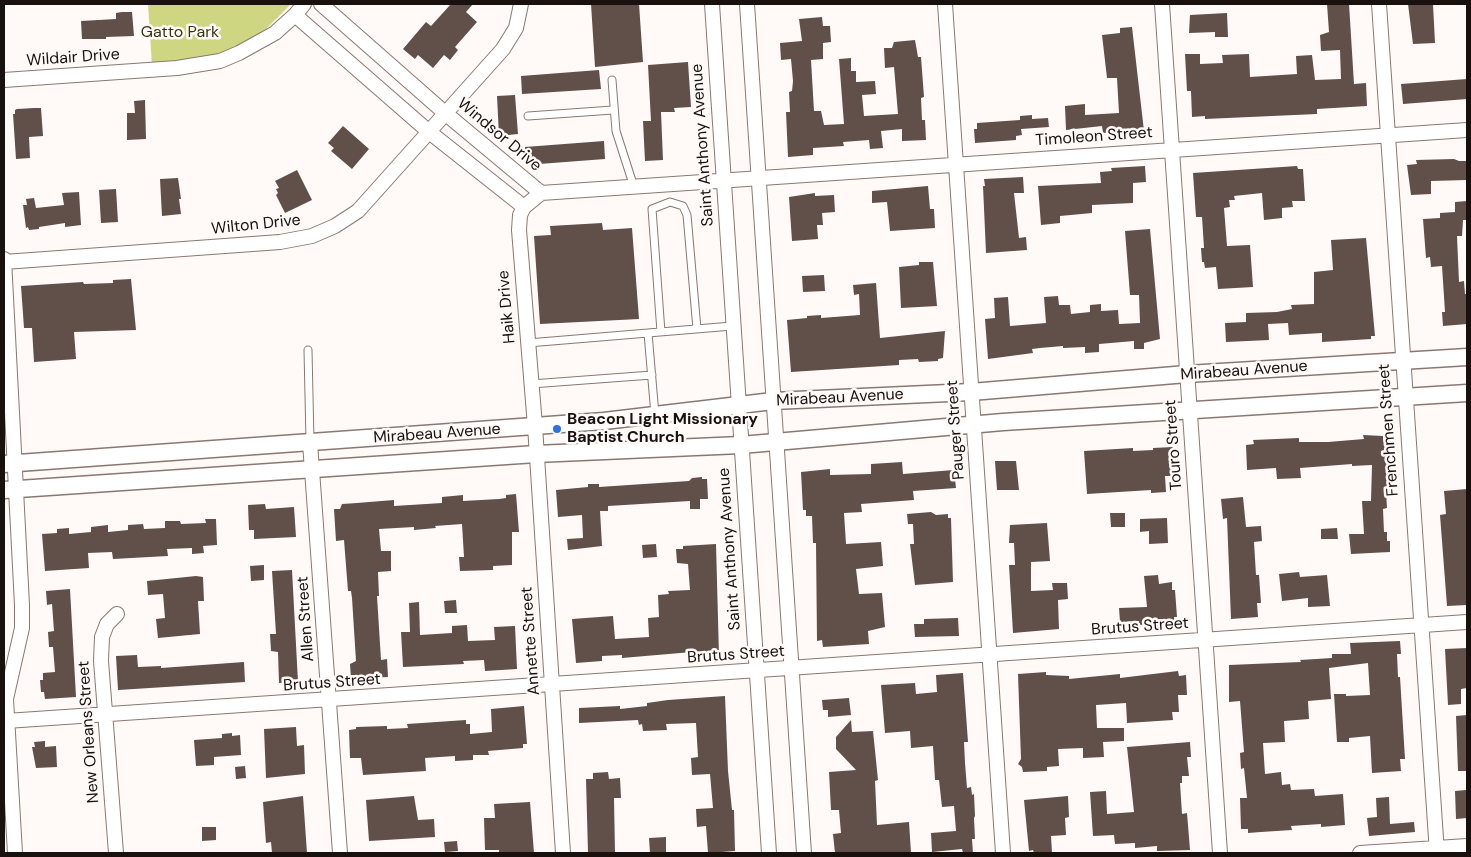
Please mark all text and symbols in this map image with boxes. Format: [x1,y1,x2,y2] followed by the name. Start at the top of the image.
[141,23,219,43] park label: Gatto Park
[26,45,120,71] street label: Wildair Drive
[688,63,718,227] street label: Saint Anthony Avenue
[453,94,545,176] street label: Windsor Drive
[1035,123,1153,151] street label: Timoleon Street
[210,211,302,239] street label: Wilton Drive
[494,269,520,345] street label: Haik Drive
[1180,357,1308,385] street label: Mirabeau Avenue
[1375,363,1403,497] street label: Frenchmen Street
[943,379,969,481] street label: Pauger Street
[776,385,904,411] street label: Mirabeau Avenue
[1161,399,1187,491] street label: Touro Street
[567,410,758,448] place label: Beacon Light Missionary Baptist Church
[373,420,501,448] street label: Mirabeau Avenue
[551,423,563,435] marker: Beacon Light Missionary Baptist Church
[715,467,745,631] street label: Saint Anthony Avenue
[293,576,319,662] street label: Allen Street
[518,586,544,696] street label: Annette Street
[1091,614,1189,640] street label: Brutus Street
[687,642,785,668] street label: Brutus Street
[74,660,104,804] street label: New Orleans Street
[283,670,381,696] street label: Brutus Street

